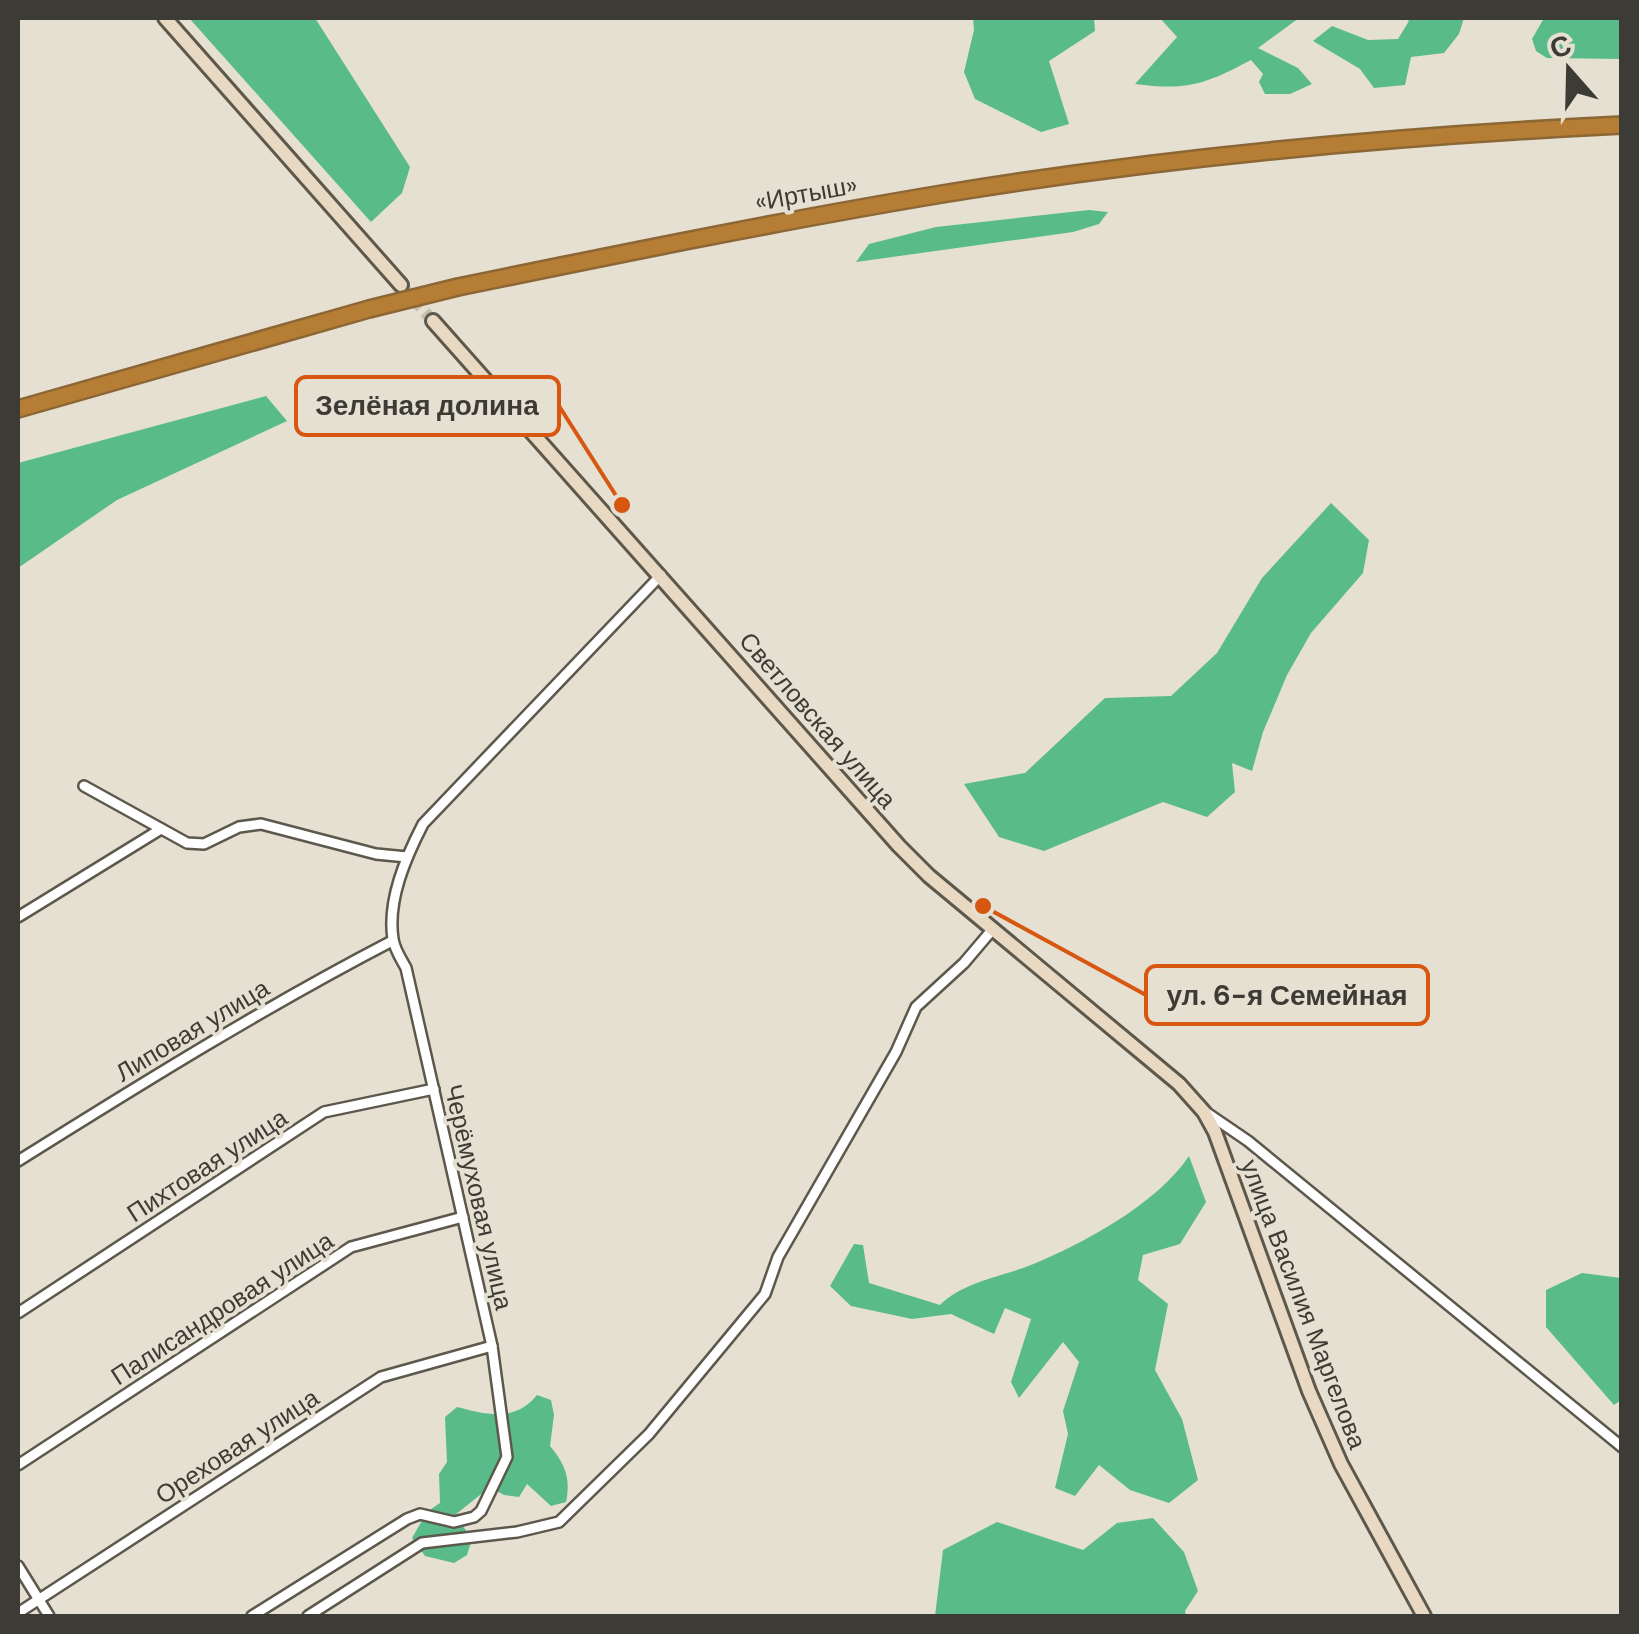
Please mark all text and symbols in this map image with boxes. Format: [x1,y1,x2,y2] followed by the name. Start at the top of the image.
[1519,20,1619,120] north arrow
[1545,26,1576,68] text: С
[752,168,860,219] street label: «Иртыш»
[296,377,559,435] callout: Зелёная долина
[315,387,539,424] text: Зелёная долина
[732,625,903,816] street label: Светловская улица
[1146,966,1428,1024] callout: ул. 6-я Семейная
[109,972,275,1089] street label: Липовая улица
[1166,977,1408,1014] text: ул. 6-я Семейная
[437,1081,521,1313] street label: Черёмуховая улица
[121,1101,294,1230] street label: Пихтовая улица
[1233,1155,1374,1454] street label: улица Василия Маргелова
[105,1224,340,1393] street label: Палисандровая улица
[149,1381,325,1512] street label: Ореховая улица

